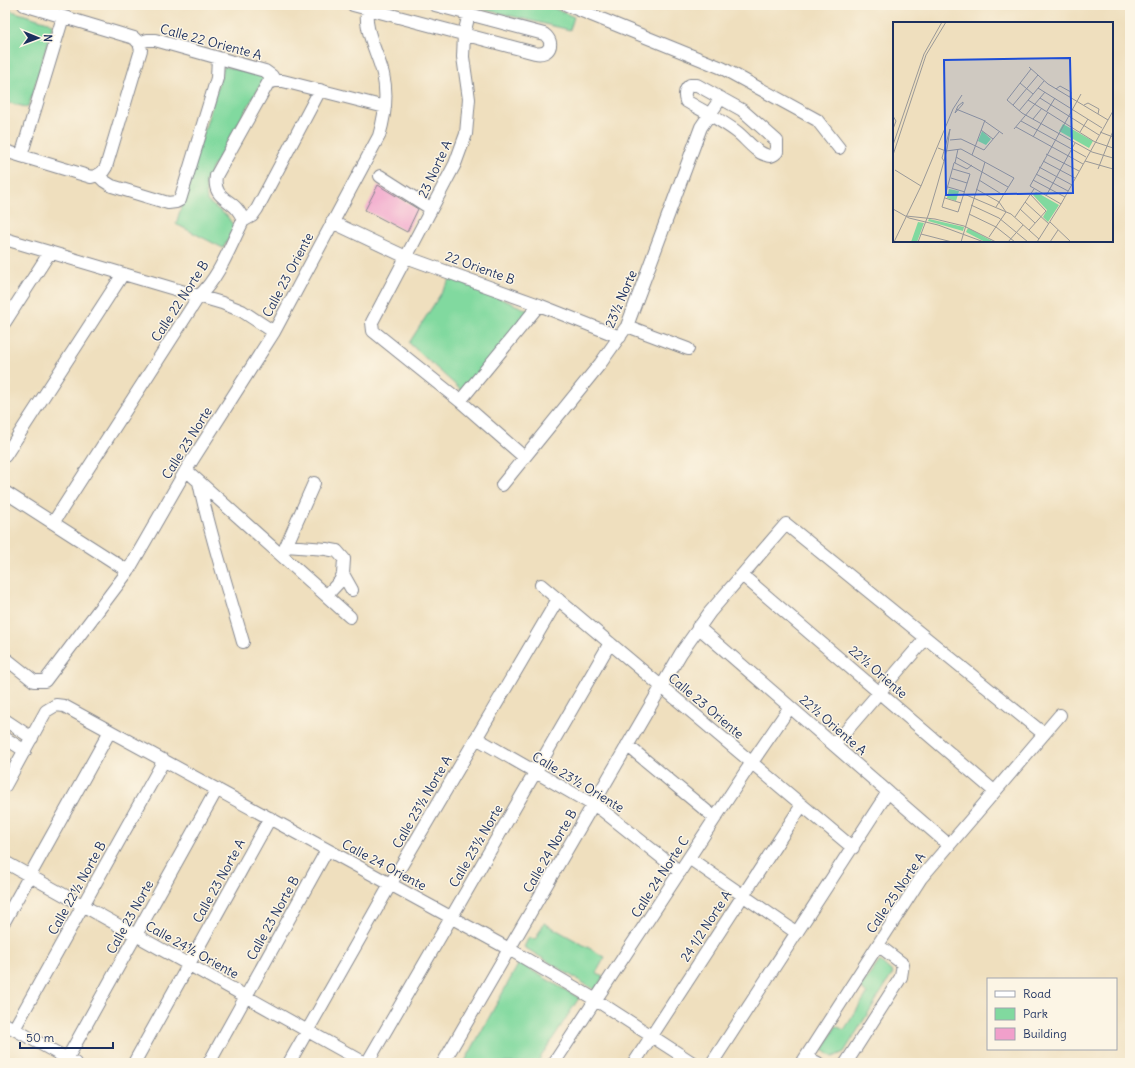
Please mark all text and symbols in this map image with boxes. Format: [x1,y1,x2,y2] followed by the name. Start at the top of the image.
[18,18,58,58] north arrow
[158,20,264,64] street label: Calle 22 Oriente A
[893,22,1113,242] inset map
[41,34,55,42] text: N
[414,137,456,201] street label: 23 Norte A
[259,230,317,320] street label: Calle 23 Oriente
[443,248,517,288] street label: 22 Oriente B
[147,257,213,345] street label: Calle 22 Norte B
[601,267,641,331] street label: 23½ Norte
[158,404,216,482] street label: Calle 23 Norte
[845,642,911,702] street label: 22½ Oriente
[665,669,747,743] street label: Calle 23 Oriente
[796,691,870,759] street label: 22½ Oriente A
[529,748,627,816] street label: Calle 23½ Oriente
[388,752,456,852] street label: Calle 23½ Norte A
[445,801,507,891] street label: Calle 23½ Norte
[519,806,581,896] street label: Calle 24 Norte B
[627,833,693,921] street label: Calle 24 Norte C
[189,836,249,926] street label: Calle 23 Norte A
[339,836,429,894] street label: Calle 24 Oriente
[44,838,110,938] street label: Calle 22½ Norte B
[863,849,929,937] street label: Calle 25 Norte A
[243,873,303,963] street label: Calle 23 Norte B
[103,877,157,957] street label: Calle 23 Norte
[677,887,735,965] street label: 24 1/2 Norte A
[142,917,242,983] street label: Calle 24½ Oriente
[987,978,1117,1050] legend
[1023,986,1051,1001] text: Road
[1023,1006,1048,1021] text: Park
[20,1024,113,1050] scale bar
[1023,1026,1067,1041] text: Building
[26,1030,55,1045] text: 50 m

